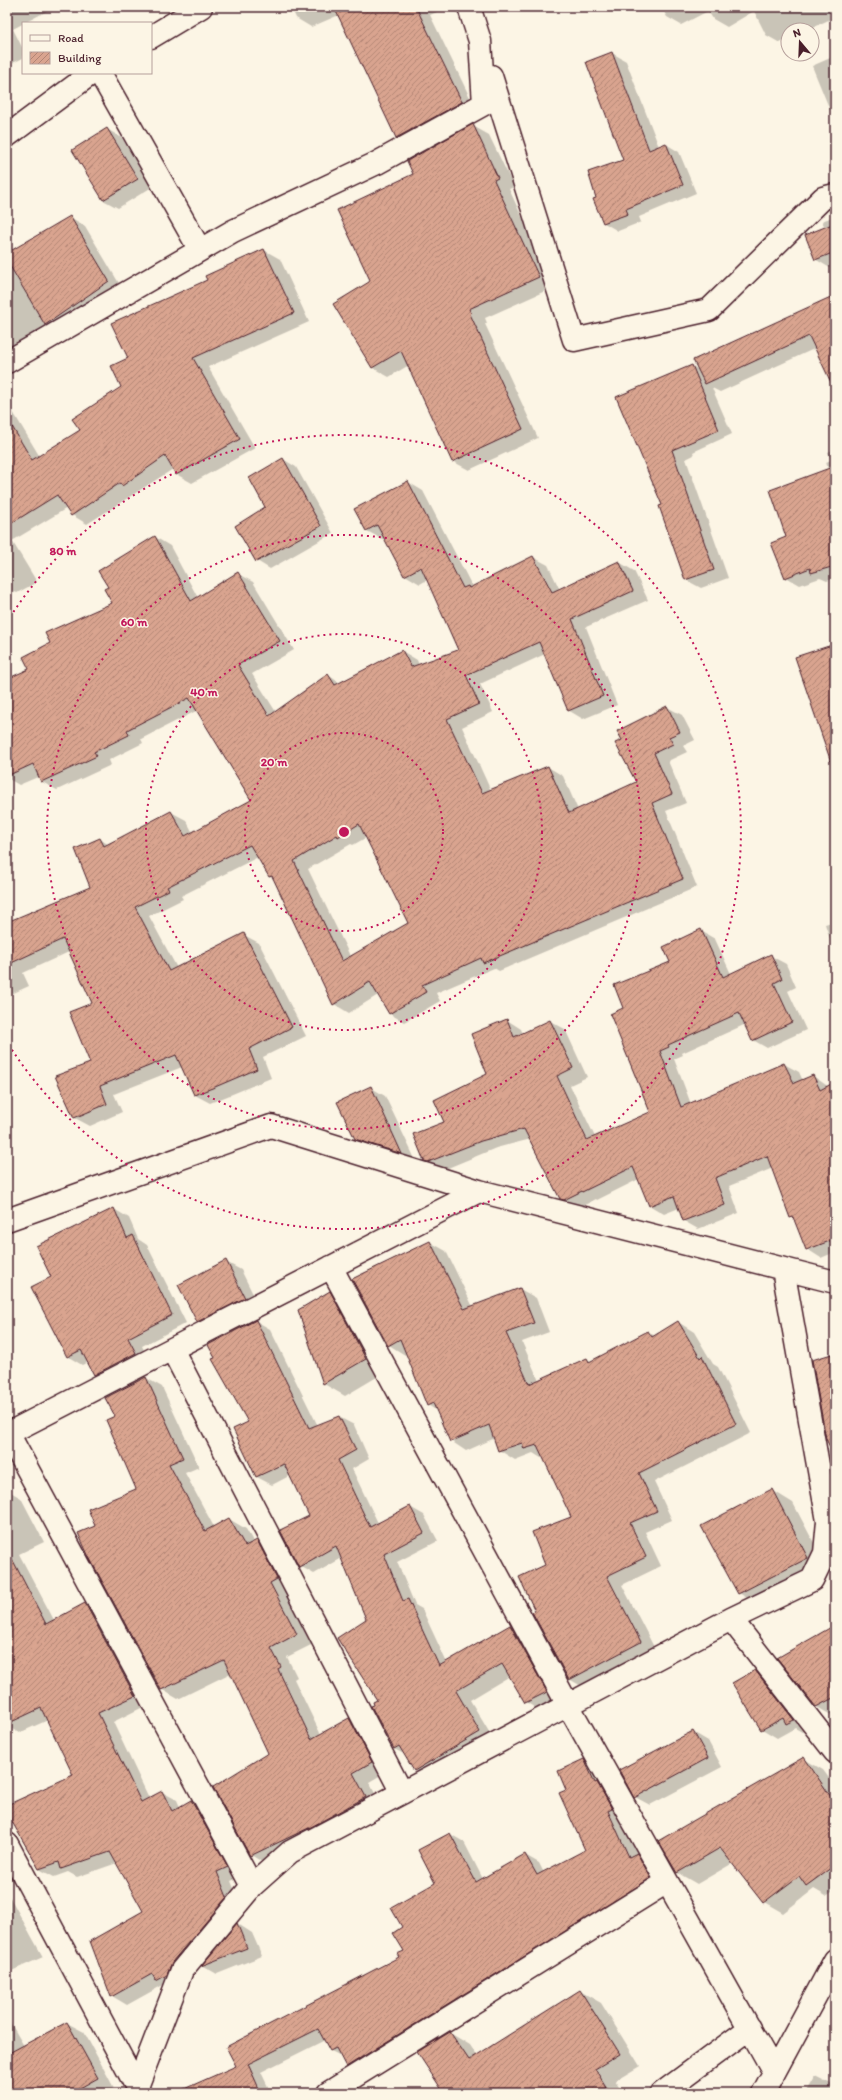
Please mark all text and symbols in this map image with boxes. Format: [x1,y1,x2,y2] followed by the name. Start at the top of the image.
[22,22,152,74] legend
[780,22,820,62] north arrow
[791,26,803,40] text: N
[58,31,84,45] text: Road
[58,51,102,65] text: Building
[50,544,77,558] text: 80 m
[121,615,148,629] text: 60 m
[190,685,219,699] text: 40 m
[261,755,288,769] text: 20 m
[337,825,351,839] centre of rings

